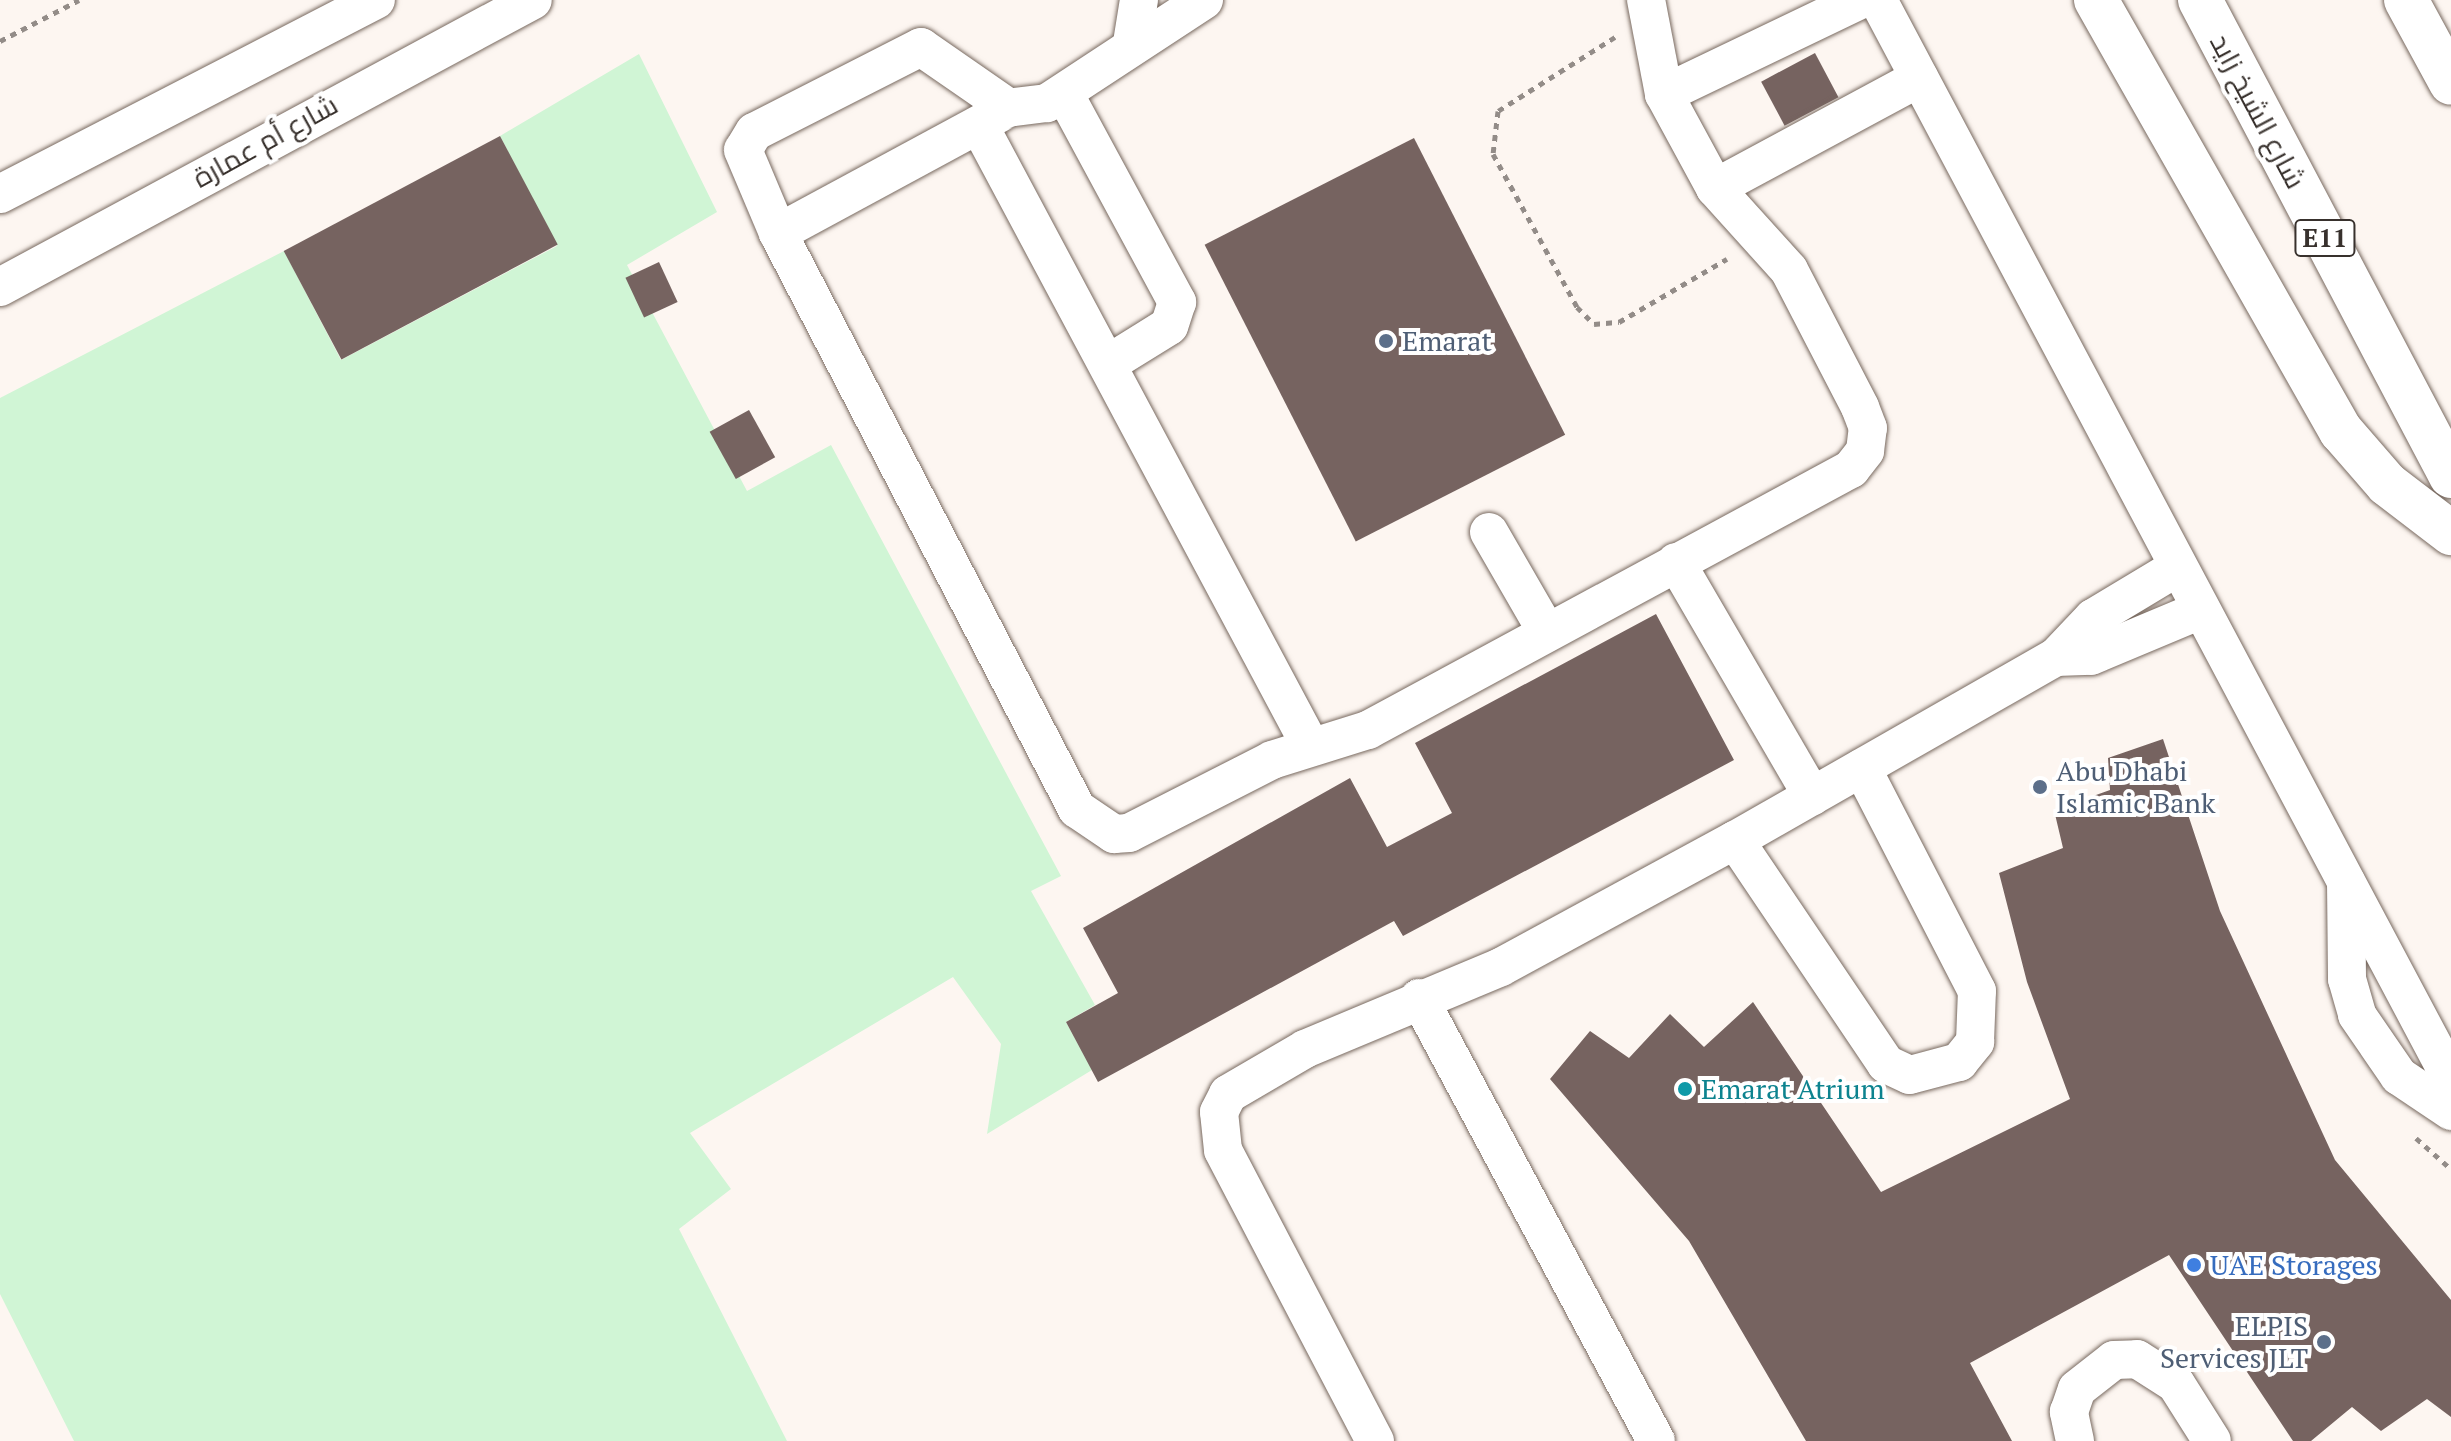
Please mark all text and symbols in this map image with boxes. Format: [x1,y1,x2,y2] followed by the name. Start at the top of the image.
[2203,28,2313,194] street label: شارع الشيخ زايد
[187,87,343,195] street label: شارع أم عمارة
[2293,216,2357,260] road number: E11
[1402,324,1492,358] place label: Emarat
[1377,332,1395,350] marker: Emarat
[2056,754,2215,820] place label: Abu Dhabi Islamic Bank
[2031,778,2049,796] marker: Abu Dhabi Islamic Bank
[1701,1072,1885,1106] place label: Emarat Atrium
[1676,1080,1694,1098] marker: Emarat Atrium
[2210,1248,2378,1282] place label: UAE Storages
[2185,1256,2203,1274] marker: UAE Storages
[2160,1309,2308,1375] place label: ELPIS Services JLT
[2315,1333,2333,1351] marker: ELPIS Services JLT

